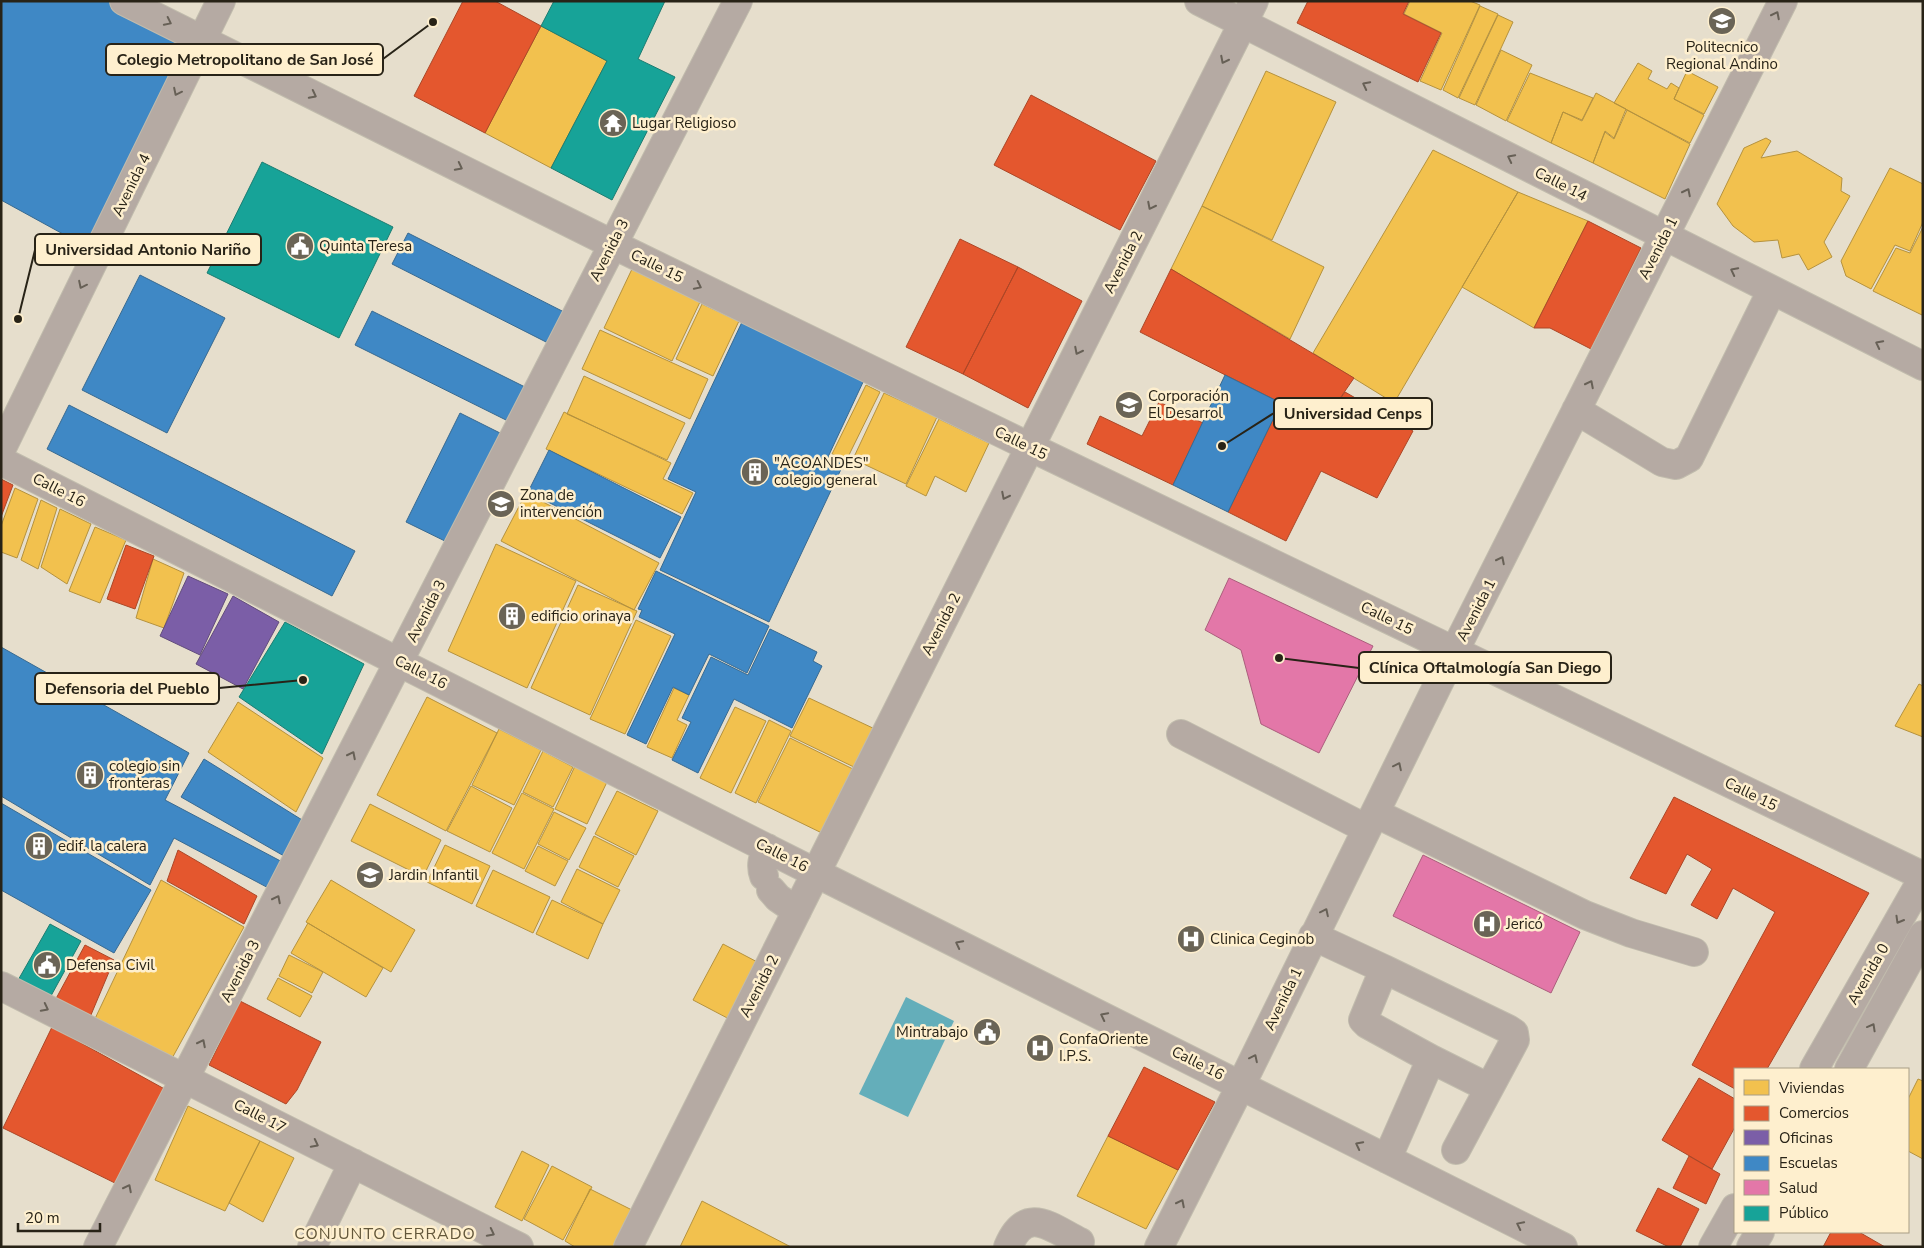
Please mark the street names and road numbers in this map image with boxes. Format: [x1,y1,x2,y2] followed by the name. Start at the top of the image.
[107,150,155,220] street label: Avenida 4
[1531,162,1591,206] street label: Calle 14
[1634,213,1682,283] street label: Avenida 1
[585,215,633,285] street label: Avenida 3
[1099,227,1147,297] street label: Avenida 2
[627,245,687,287] street label: Calle 15
[991,422,1051,464] street label: Calle 15
[29,468,89,512] street label: Calle 16
[1452,575,1500,645] street label: Avenida 1
[402,576,450,646] street label: Avenida 3
[917,589,965,659] street label: Avenida 2
[1357,597,1417,639] street label: Calle 15
[391,650,451,694] street label: Calle 16
[1721,773,1781,815] street label: Calle 15
[752,833,812,877] street label: Calle 16
[216,936,264,1006] street label: Avenida 3
[1842,940,1894,1008] street label: Avenida 0
[735,951,783,1021] street label: Avenida 2
[1259,964,1307,1034] street label: Avenida 1
[1168,1041,1228,1085] street label: Calle 16
[230,1094,290,1138] street label: Calle 17

